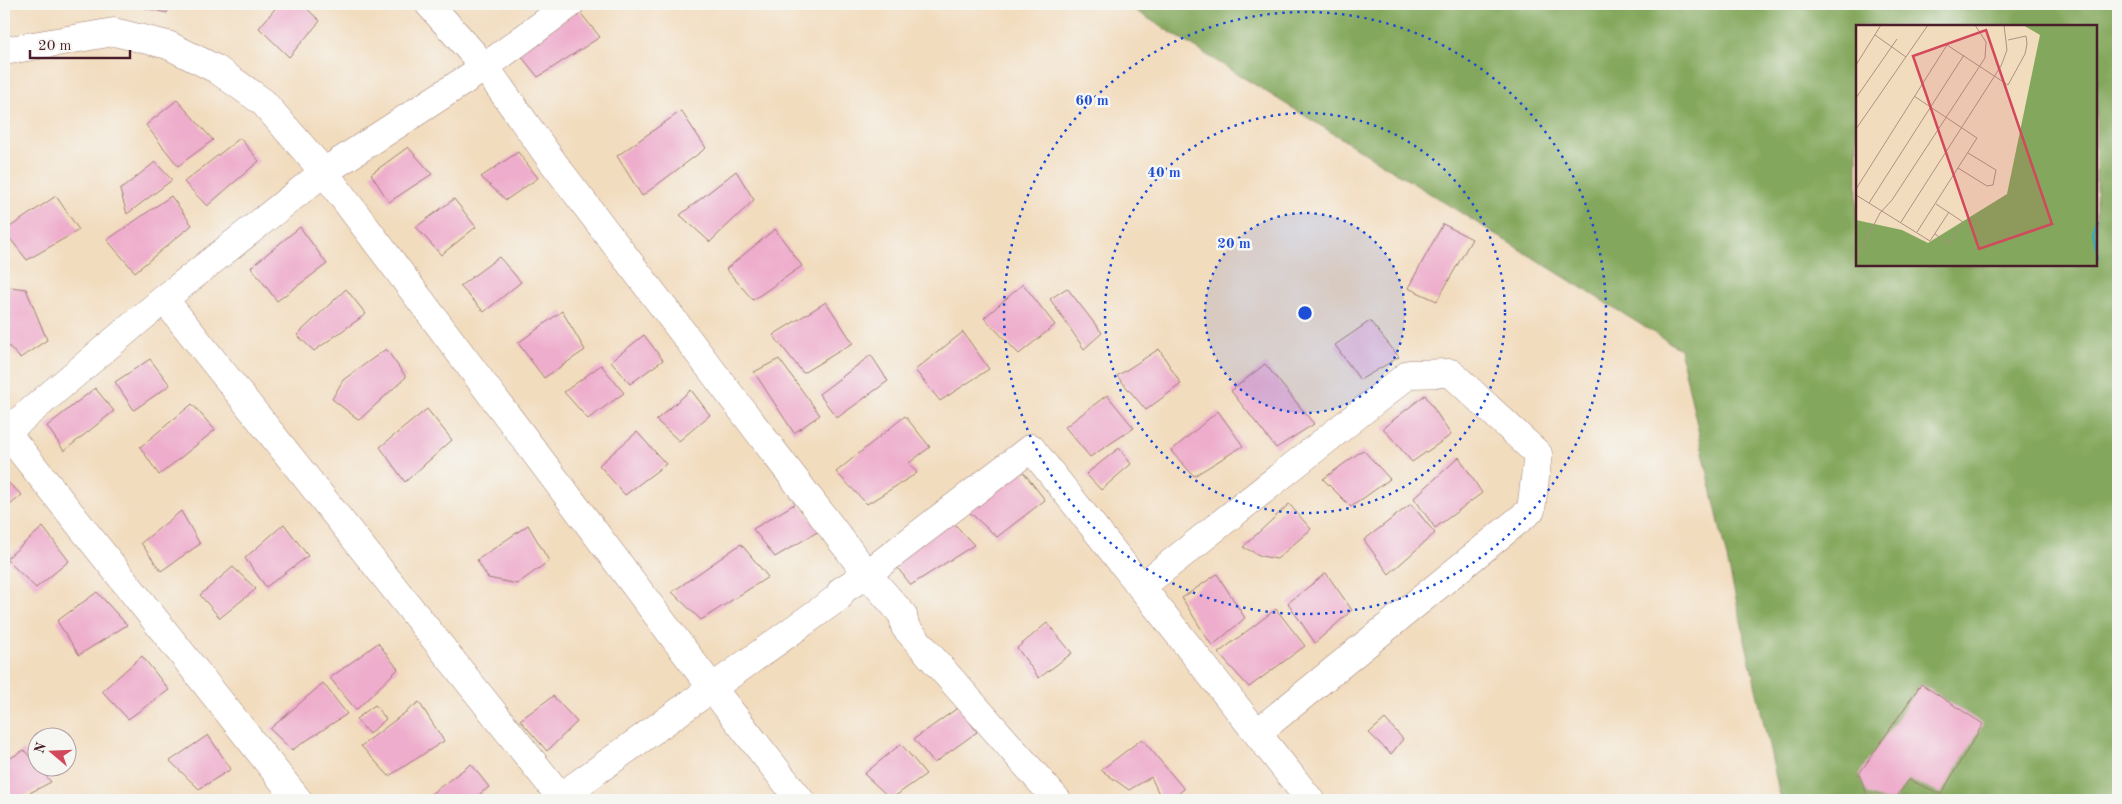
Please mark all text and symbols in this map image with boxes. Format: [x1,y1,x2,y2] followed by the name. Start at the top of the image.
[1856,25,2097,266] inset map
[30,28,130,60] scale bar
[38,39,72,54] text: 20 m
[1075,94,1109,109] text: 60 m
[1147,166,1181,181] text: 40 m
[1217,237,1251,252] text: 20 m
[1296,304,1314,322] centre of rings
[28,726,78,776] north arrow
[32,740,49,755] text: N

